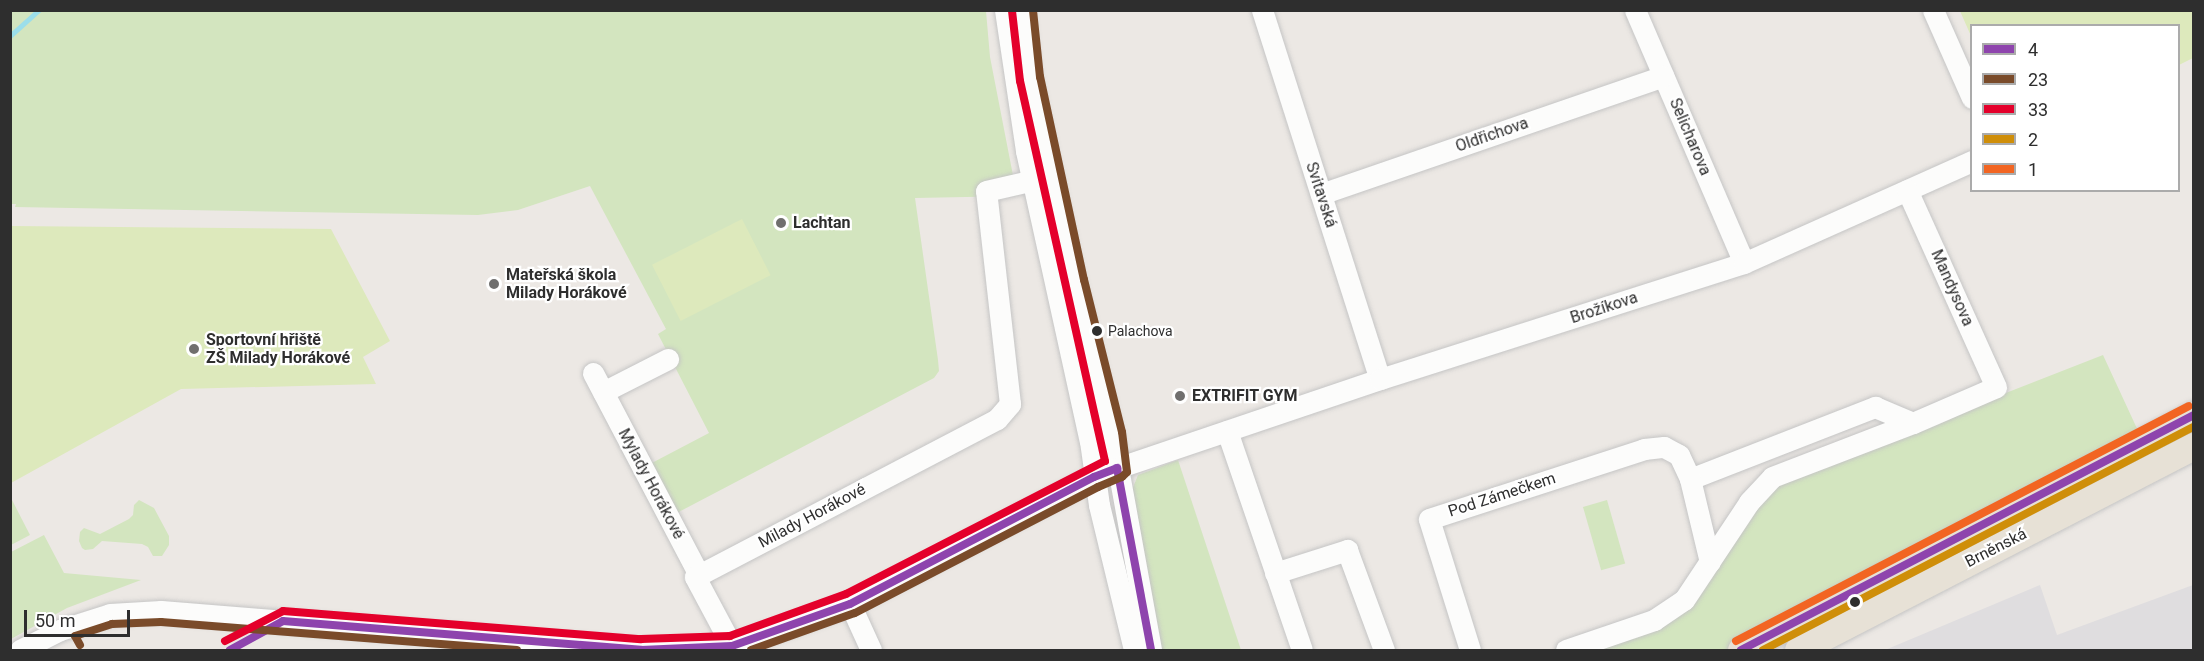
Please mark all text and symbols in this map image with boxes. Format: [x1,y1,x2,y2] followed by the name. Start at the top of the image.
[1970,24,2180,192] legend
[2028,39,2038,60] text: 4
[2028,69,2048,90] text: 23
[1665,95,1715,179] street label: Selicharova
[2028,99,2048,120] text: 33
[1453,114,1531,156] street label: Oldřichova
[2028,129,2038,150] text: 2
[2028,159,2038,180] text: 1
[1301,160,1341,230] street label: Svitavská
[793,213,850,233] place label: Lachtan
[774,216,788,230] marker: Lachtan
[1927,247,1977,329] street label: Mandysova
[506,265,627,303] place label: Mateřská škola Milady Horákové
[487,277,501,291] marker: Mateřská škola Milady Horákové
[1568,288,1640,328] street label: Brožíkova
[1108,323,1173,339] place label: Palachova
[1091,325,1103,337] marker: Palachova
[206,330,350,368] place label: Sportovní hřiště ZŠ Milady Horákové
[187,342,201,356] marker: Sportovní hřiště ZŠ Milady Horákové
[1192,386,1298,406] place label: EXTRIFIT GYM
[1173,389,1187,403] marker: EXTRIFIT GYM
[614,426,688,542] street label: Mylady Horákové
[1446,469,1558,521] street label: Pod Zámečkem
[755,480,869,552] street label: Milady Horákové
[1962,524,2030,572] street label: Brněnská
[1849,596,1861,608] unlabelled marker
[27,598,134,636] scale bar
[35,610,75,631] text: 50 m

